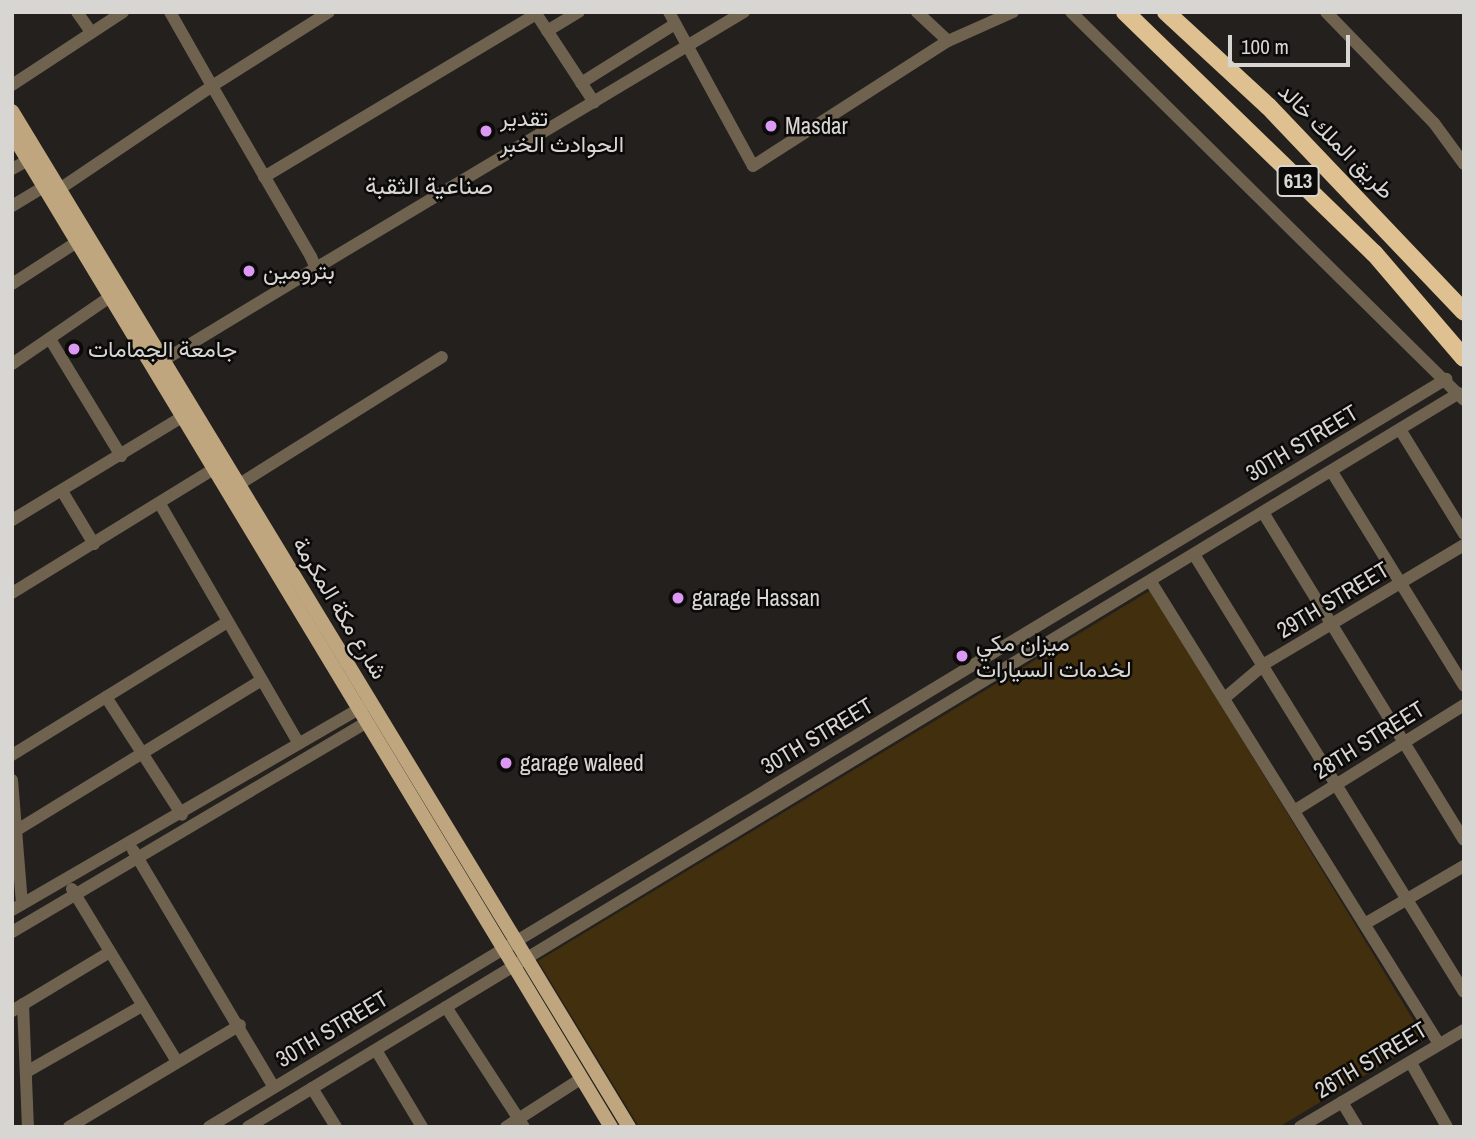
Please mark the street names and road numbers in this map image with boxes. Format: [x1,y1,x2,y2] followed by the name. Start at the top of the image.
[1272,77,1400,205] street label: طريق الملك خالد
[1275,164,1321,198] road number: 613
[1241,399,1363,487] street label: 30TH STREET
[287,532,393,684] street label: شارع مكة المكرمة
[1272,556,1394,644] street label: 29TH STREET
[756,692,878,780] street label: 30TH STREET
[1308,695,1430,785] street label: 28TH STREET
[271,985,393,1073] street label: 30TH STREET
[1310,1016,1432,1104] street label: 26TH STREET

